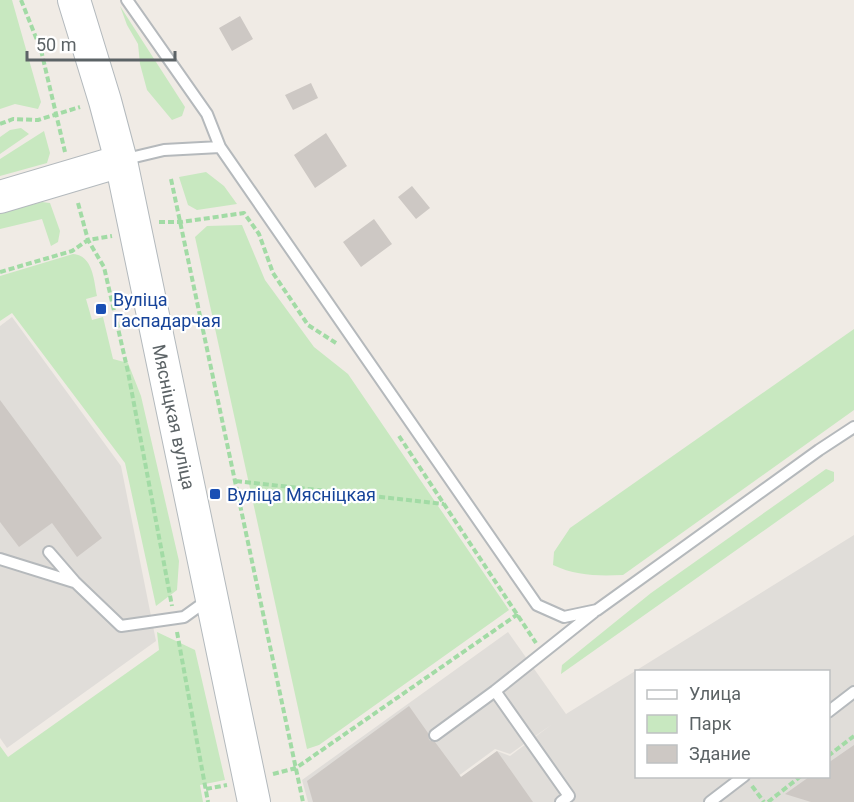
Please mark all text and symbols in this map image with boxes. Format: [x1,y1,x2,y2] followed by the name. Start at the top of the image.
[27,24,176,62] scale bar
[36,34,76,55] text: 50 m
[113,289,221,331] place label: Вуліца Гаспадарчая
[94,302,108,316] marker: Вуліца Гаспадарчая
[148,342,200,492] street label: Мясніцкая вуліца
[227,484,376,505] place label: Вуліца Мясніцкая
[208,487,222,501] marker: Вуліца Мясніцкая
[635,670,830,778] legend
[689,683,741,704] text: Улица
[689,713,732,734] text: Парк
[689,743,751,764] text: Здание

